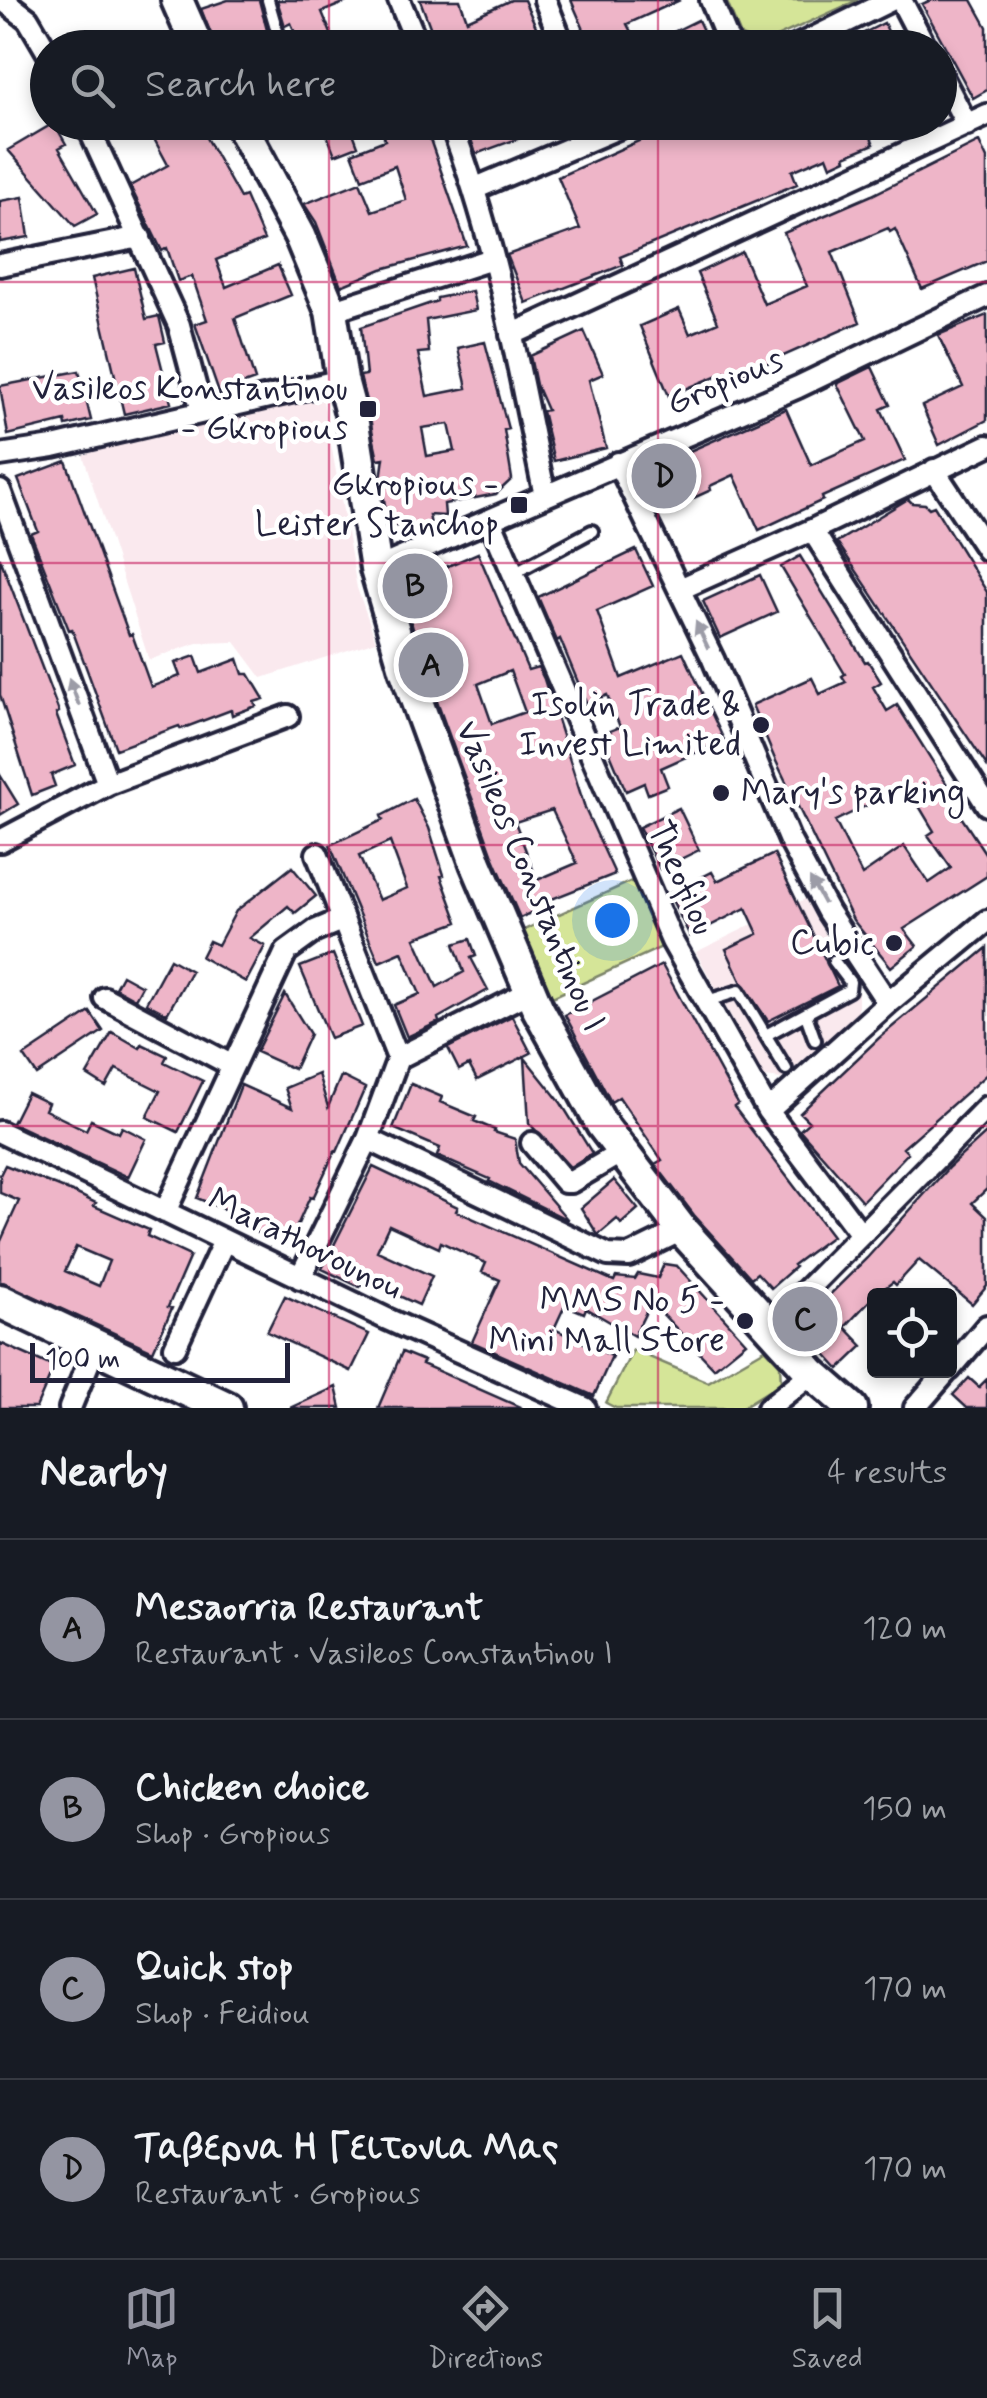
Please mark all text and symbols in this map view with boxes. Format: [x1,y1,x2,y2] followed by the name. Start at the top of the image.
[30,30,957,140] search box
[65,58,120,113] icon: search
[145,61,336,110] text: Search here
[660,337,790,427] street label: Gropious
[32,366,348,452] place label: Vasileos Konstantinou - Gkropious
[357,398,379,420] marker: Vasileos Konstantinou - Gkropious
[632,438,696,514] pin: D
[255,462,499,548] place label: Gkropious - Leister Stanchop
[508,494,530,516] marker: Gkropious - Leister Stanchop
[382,548,448,624] pin: B
[693,620,710,649] one-way arrow
[398,628,464,702] pin: A
[66,677,81,707] one-way arrow
[519,682,741,768] place label: Isolin Trade & Invest Limited
[444,714,616,1038] street label: Vasileos Constantinou I
[750,714,772,736] marker: Isolin Trade & Invest Limited
[741,770,965,819] place label: Mary's parking
[710,782,732,804] marker: Mary's parking
[636,814,726,942] street label: Theofilou
[809,877,826,906] one-way arrow
[587,895,638,946] your location
[790,920,874,966] place label: Cubic
[883,932,905,954] marker: Cubic
[200,1177,410,1311] street label: Marathovounou
[489,1278,725,1364] place label: MMS No 5 - Mini Mall Store
[772,1282,838,1356] pin: C
[867,1288,957,1378] map controls
[867,1288,957,1378] button: locate
[734,1310,756,1332] marker: MMS No 5 - Mini Mall Store
[30,1338,290,1382] scale bar
[45,1342,120,1379] text: 100 m
[40,1446,168,1501] text: Nearby
[827,1452,947,1494] text: 4 results
[135,1584,483,1633] text: Mesaorria Restaurant
[62,1608,83,1650] text: A
[862,1608,947,1650] text: 120 m
[135,1633,613,1675] text: Restaurant · Vasileos Constantinou I
[135,1764,369,1813] text: Chicken choice
[62,1788,83,1830] text: B
[862,1788,947,1830] text: 150 m
[135,1813,330,1855] text: Shop · Gropious
[135,1944,294,1993] text: Quick stop
[61,1968,84,2010] text: C
[863,1968,947,2010] text: 170 m
[135,1993,310,2035] text: Shop · Feidiou
[135,2124,558,2173] text: Ταβερνα Η Γειτονια Μας
[61,2148,84,2190] text: D
[863,2148,947,2190] text: 170 m
[135,2173,420,2215] text: Restaurant · Gropious
[124,2281,179,2378] tab: Map
[428,2281,543,2378] tab: Directions
[792,2281,863,2378] tab: Saved

